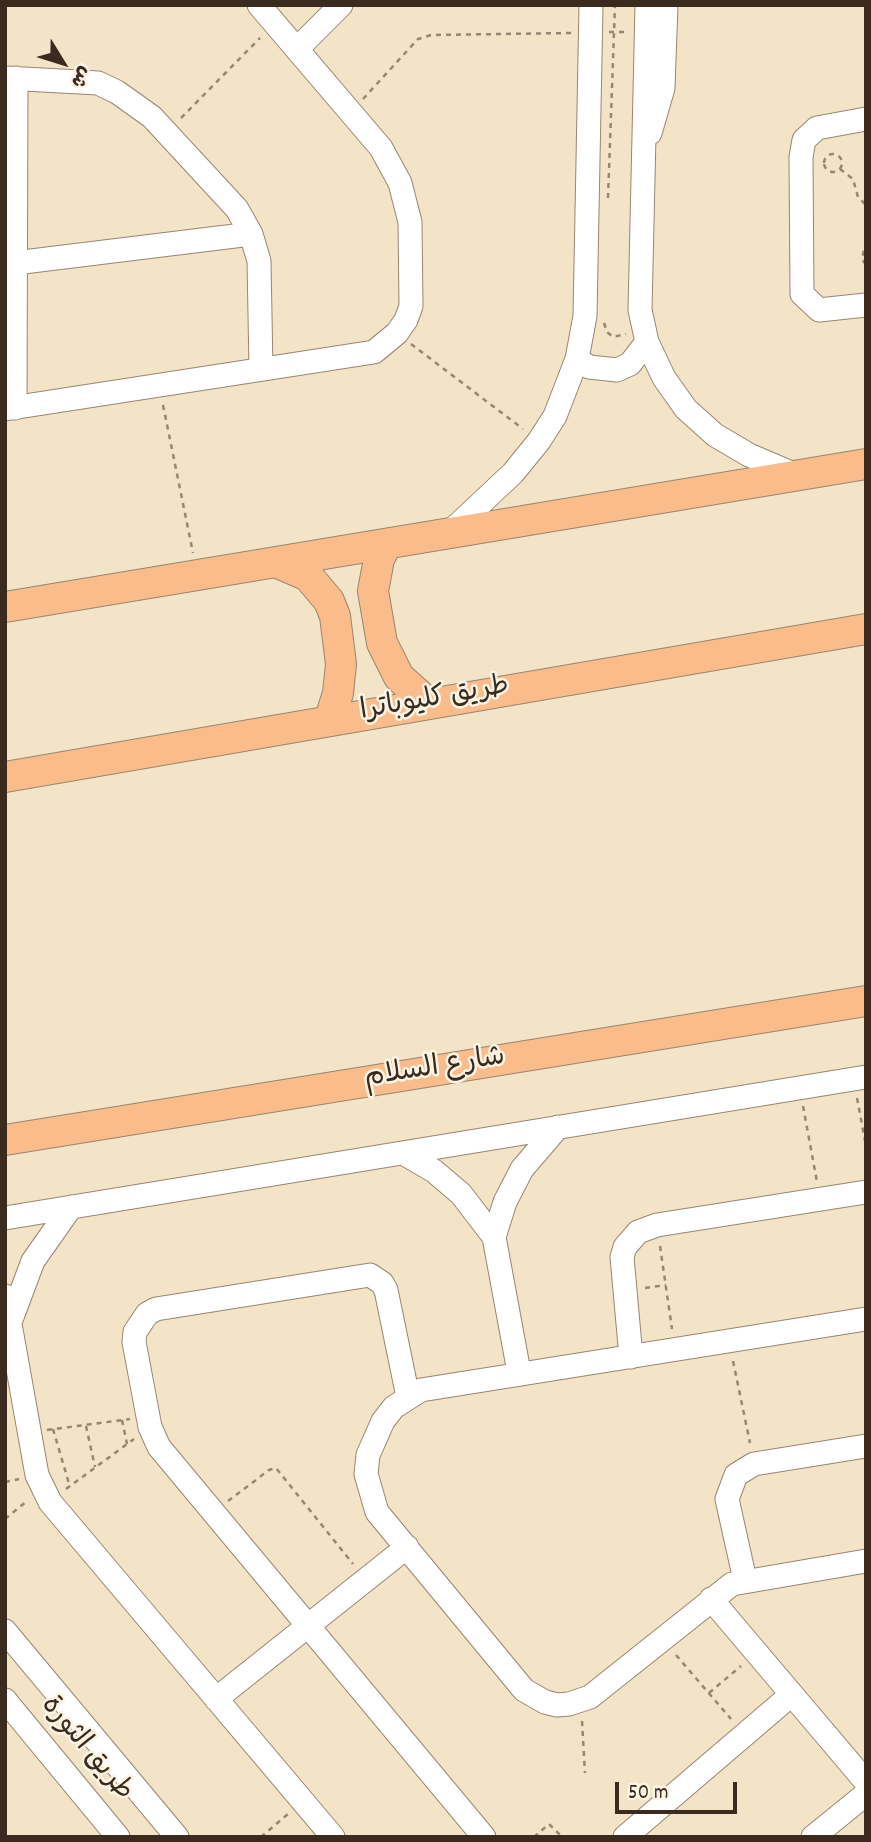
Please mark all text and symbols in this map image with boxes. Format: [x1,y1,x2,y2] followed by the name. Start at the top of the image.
[28,28,98,98] north arrow
[63,60,97,93] text: ش
[358,671,512,731] street label: طريق كليوباترا
[362,1042,508,1098] street label: شارع السلام
[32,1691,138,1809] street label: طريق الثورة
[619,1769,742,1813] scale bar
[628,1779,668,1809] text: 50 m

